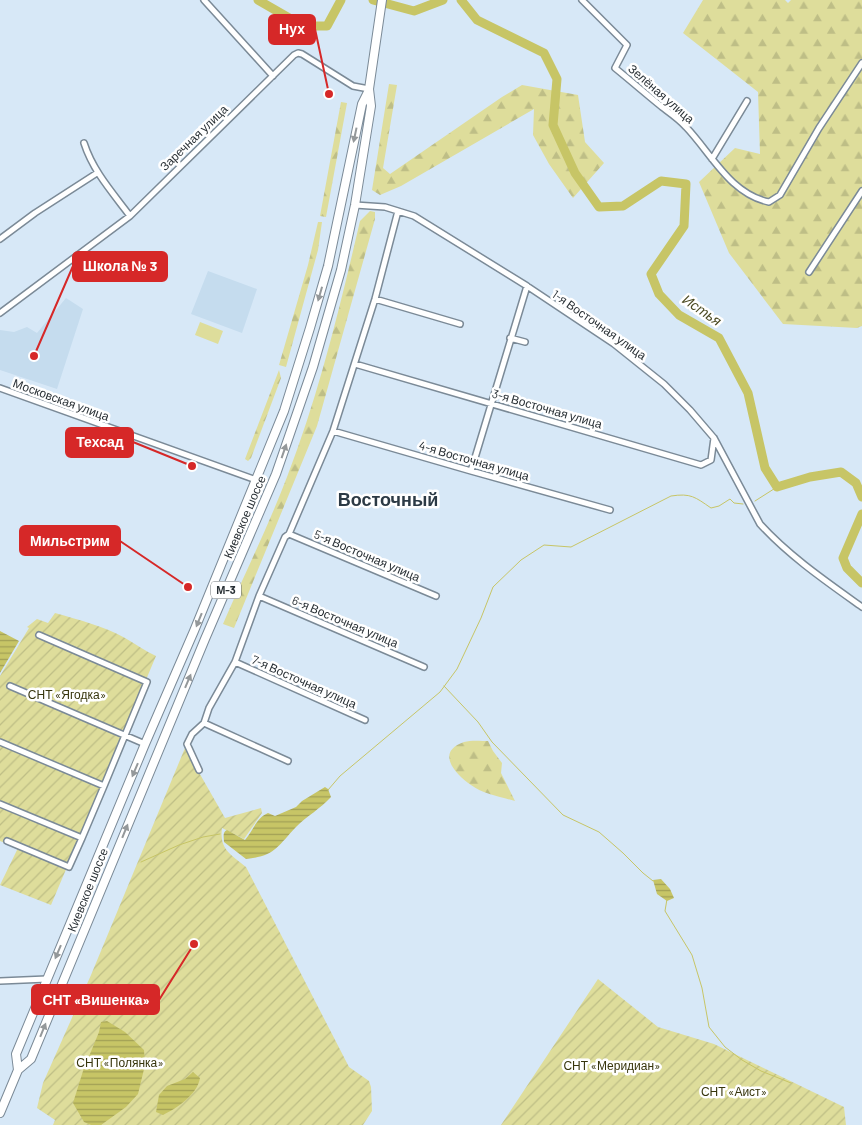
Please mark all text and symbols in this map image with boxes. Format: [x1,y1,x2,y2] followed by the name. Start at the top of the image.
[269,15,315,44] callout: Нух
[279,20,305,37] text: Нух
[625,61,698,127] street label: Зелёная улица
[157,101,231,174] street label: Заречная улица
[351,128,359,143] one-way arrow
[73,252,167,281] callout: Школа № 3
[83,257,157,274] text: Школа № 3
[316,286,324,302] one-way arrow
[549,286,650,363] street label: 1-я Восточная улица
[679,290,725,329] water label: Истья
[11,375,112,424] street label: Московская улица
[490,386,604,431] street label: 3-я Восточная улица
[66,428,133,457] callout: Техсад
[76,433,124,450] text: Техсад
[417,438,531,484] street label: 4-я Восточная улица
[281,443,288,458] one-way arrow
[220,473,268,560] street label: Киевское шоссе
[338,488,438,510] district label: Восточный
[20,526,120,555] callout: Мильстрим
[312,526,423,585] street label: 5-я Восточная улица
[30,532,110,549] text: Мильстрим
[211,582,241,598] road number: М-3
[290,592,401,651] street label: 6-я Восточная улица
[194,613,202,628] one-way arrow
[249,652,359,712] street label: 7-я Восточная улица
[184,674,192,688] one-way arrow
[28,687,106,702] park label: СНТ «Ягодка»
[130,763,138,777] one-way arrow
[121,824,129,838] one-way arrow
[64,846,110,933] street label: Киевское шоссе
[54,945,62,959] one-way arrow
[32,985,159,1014] callout: СНТ «Вишенка»
[42,991,150,1008] text: СНТ «Вишенка»
[39,1022,47,1037] one-way arrow
[76,1055,164,1069] park label: СНТ «Полянка»
[563,1058,661,1073] park label: СНТ «Меридиан»
[701,1084,767,1098] park label: СНТ «Аист»

